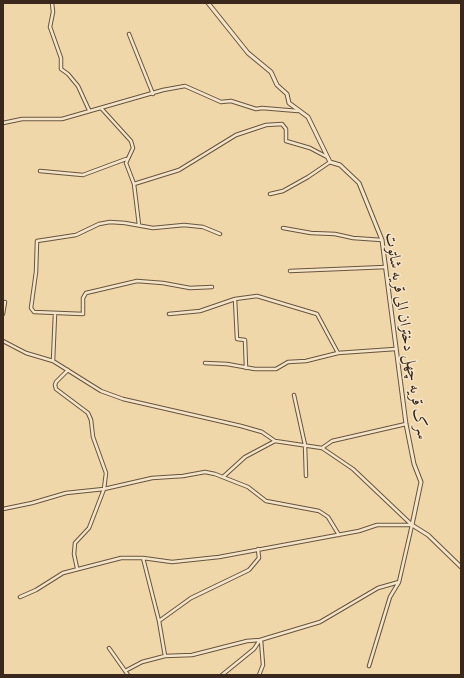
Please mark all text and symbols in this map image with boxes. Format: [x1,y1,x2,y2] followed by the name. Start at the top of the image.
[380,231,432,441] street label: سرک قریه چهل دختران الی قریه شاتوت

